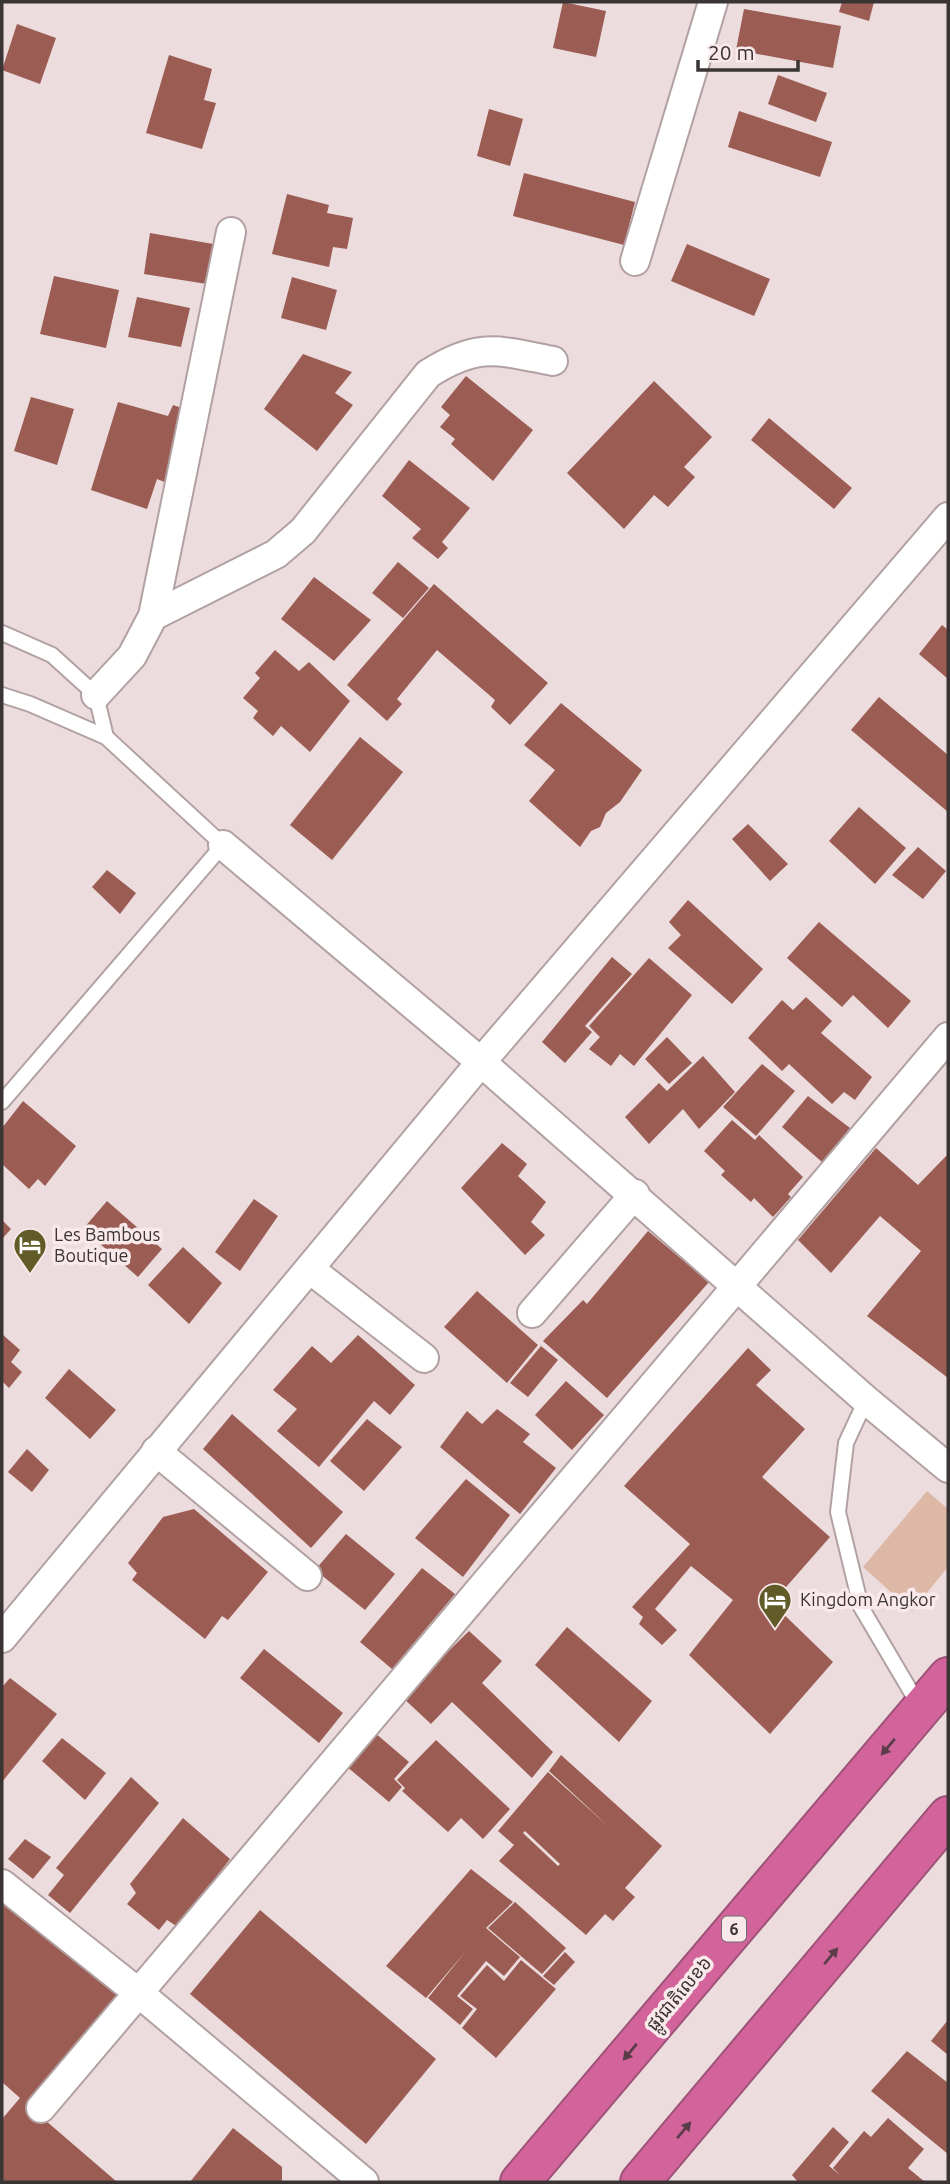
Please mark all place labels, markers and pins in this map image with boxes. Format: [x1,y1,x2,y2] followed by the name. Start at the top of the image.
[54,1224,161,1265] place label: Les Bambous Boutique
[11,1226,49,1275] hotel icon: Les Bambous Boutique
[756,1581,794,1630] hotel icon: Kingdom Angkor
[800,1589,936,1609] place label: Kingdom Angkor

